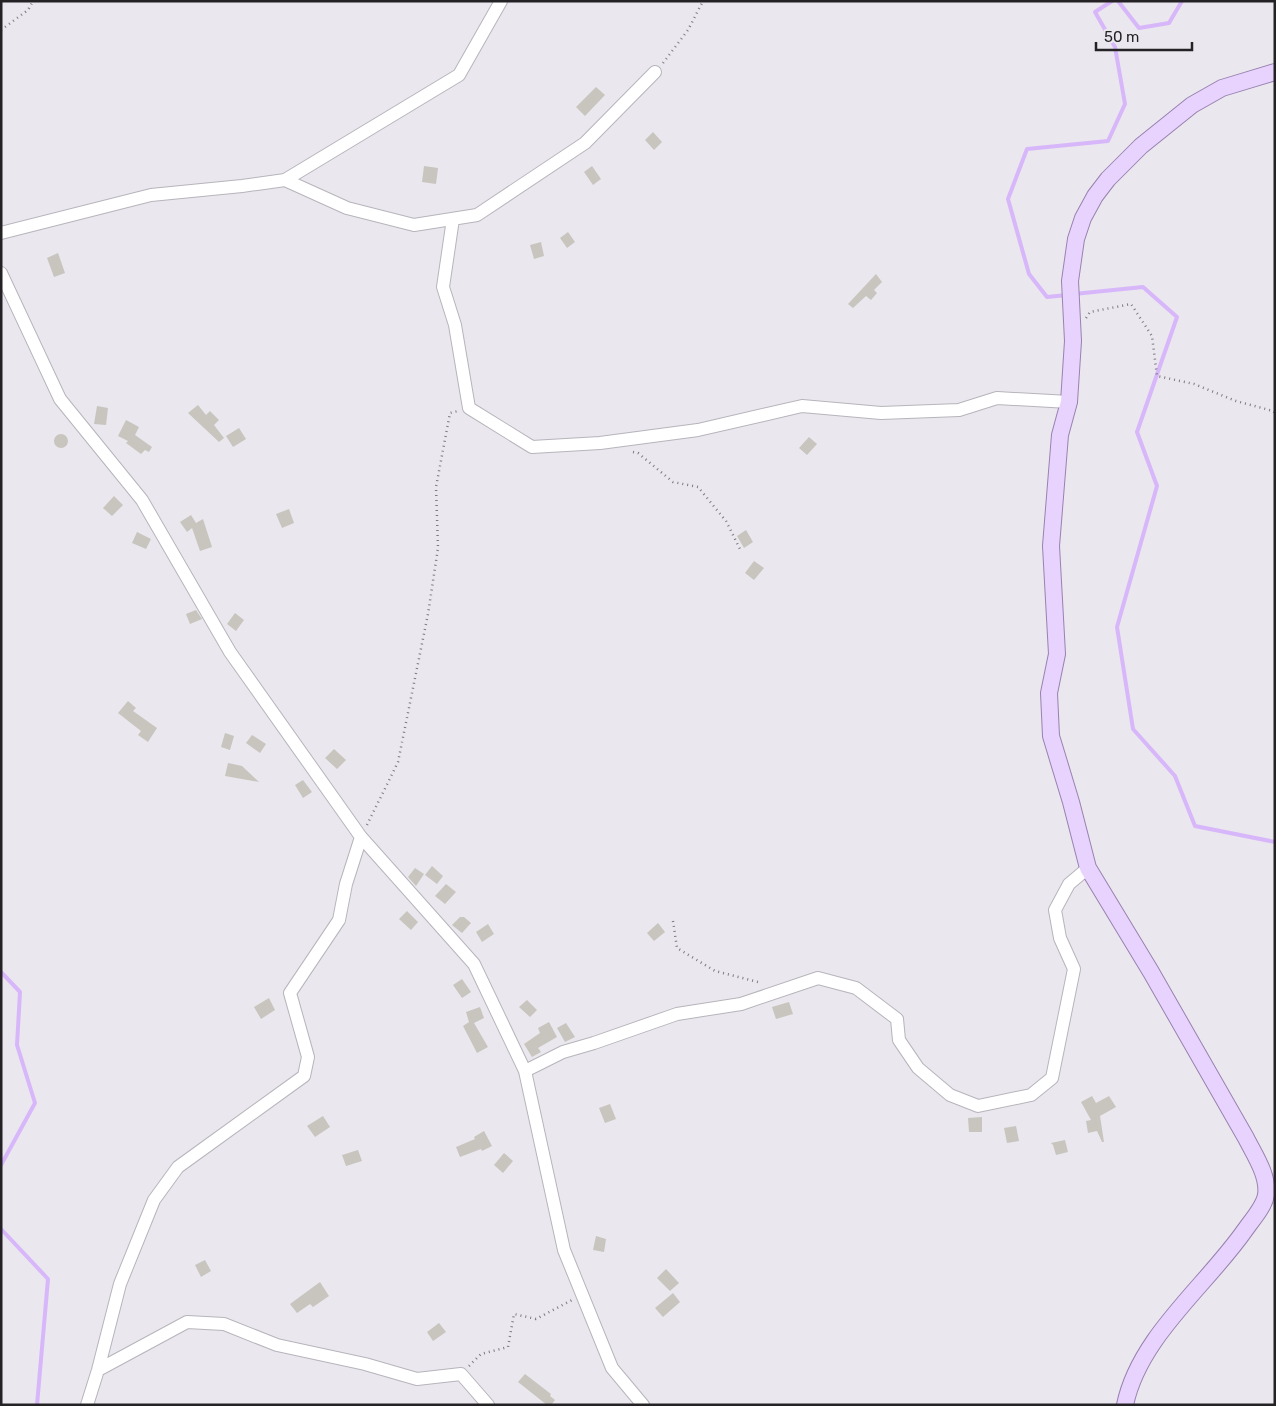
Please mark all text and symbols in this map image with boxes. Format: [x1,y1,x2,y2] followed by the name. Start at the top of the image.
[1096,20,1192,52] scale bar
[1104,28,1139,46] text: 50 m

